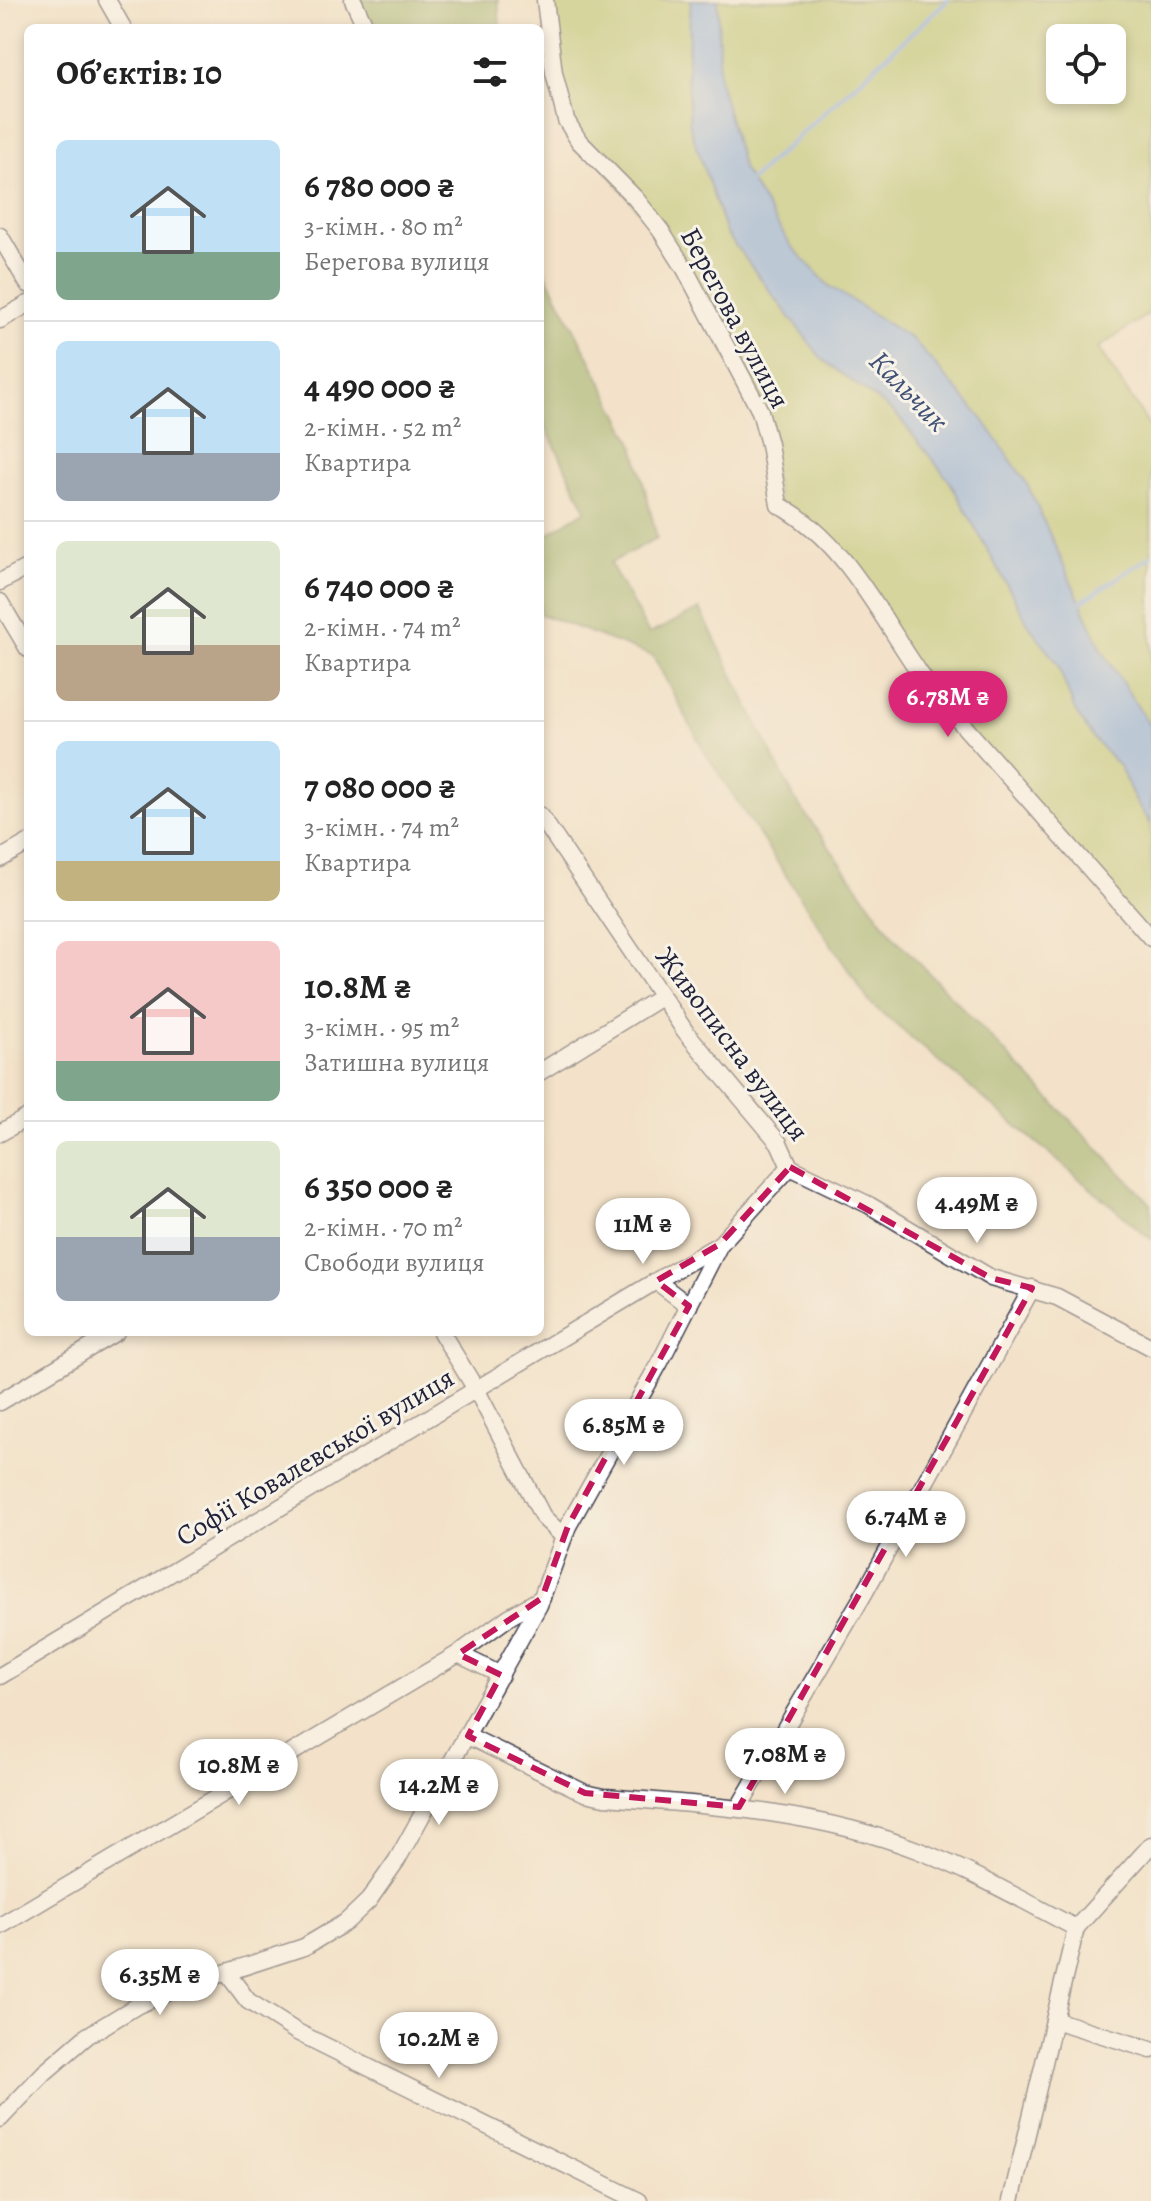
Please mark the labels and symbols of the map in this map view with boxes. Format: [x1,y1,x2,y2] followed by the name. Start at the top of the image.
[671,221,799,415] street label: Берегова вулиця
[860,342,958,440] water label: Кальчик
[874,671,1022,739] pin: 6.78M ₴
[646,939,818,1149] street label: Живописна вулиця
[903,1177,1051,1245] pin: 4.49M ₴
[587,1198,699,1266] pin: 11M ₴
[169,1359,461,1555] street label: Софії Ковалевської вулиця
[550,1399,698,1467] pin: 6.85M ₴
[832,1491,980,1559] pin: 6.74M ₴
[711,1728,859,1796] pin: 7.08M ₴
[165,1739,313,1807] pin: 10.8M ₴
[365,1759,513,1827] pin: 14.2M ₴
[86,1949,234,2017] pin: 6.35M ₴
[365,2012,513,2080] pin: 10.2M ₴

